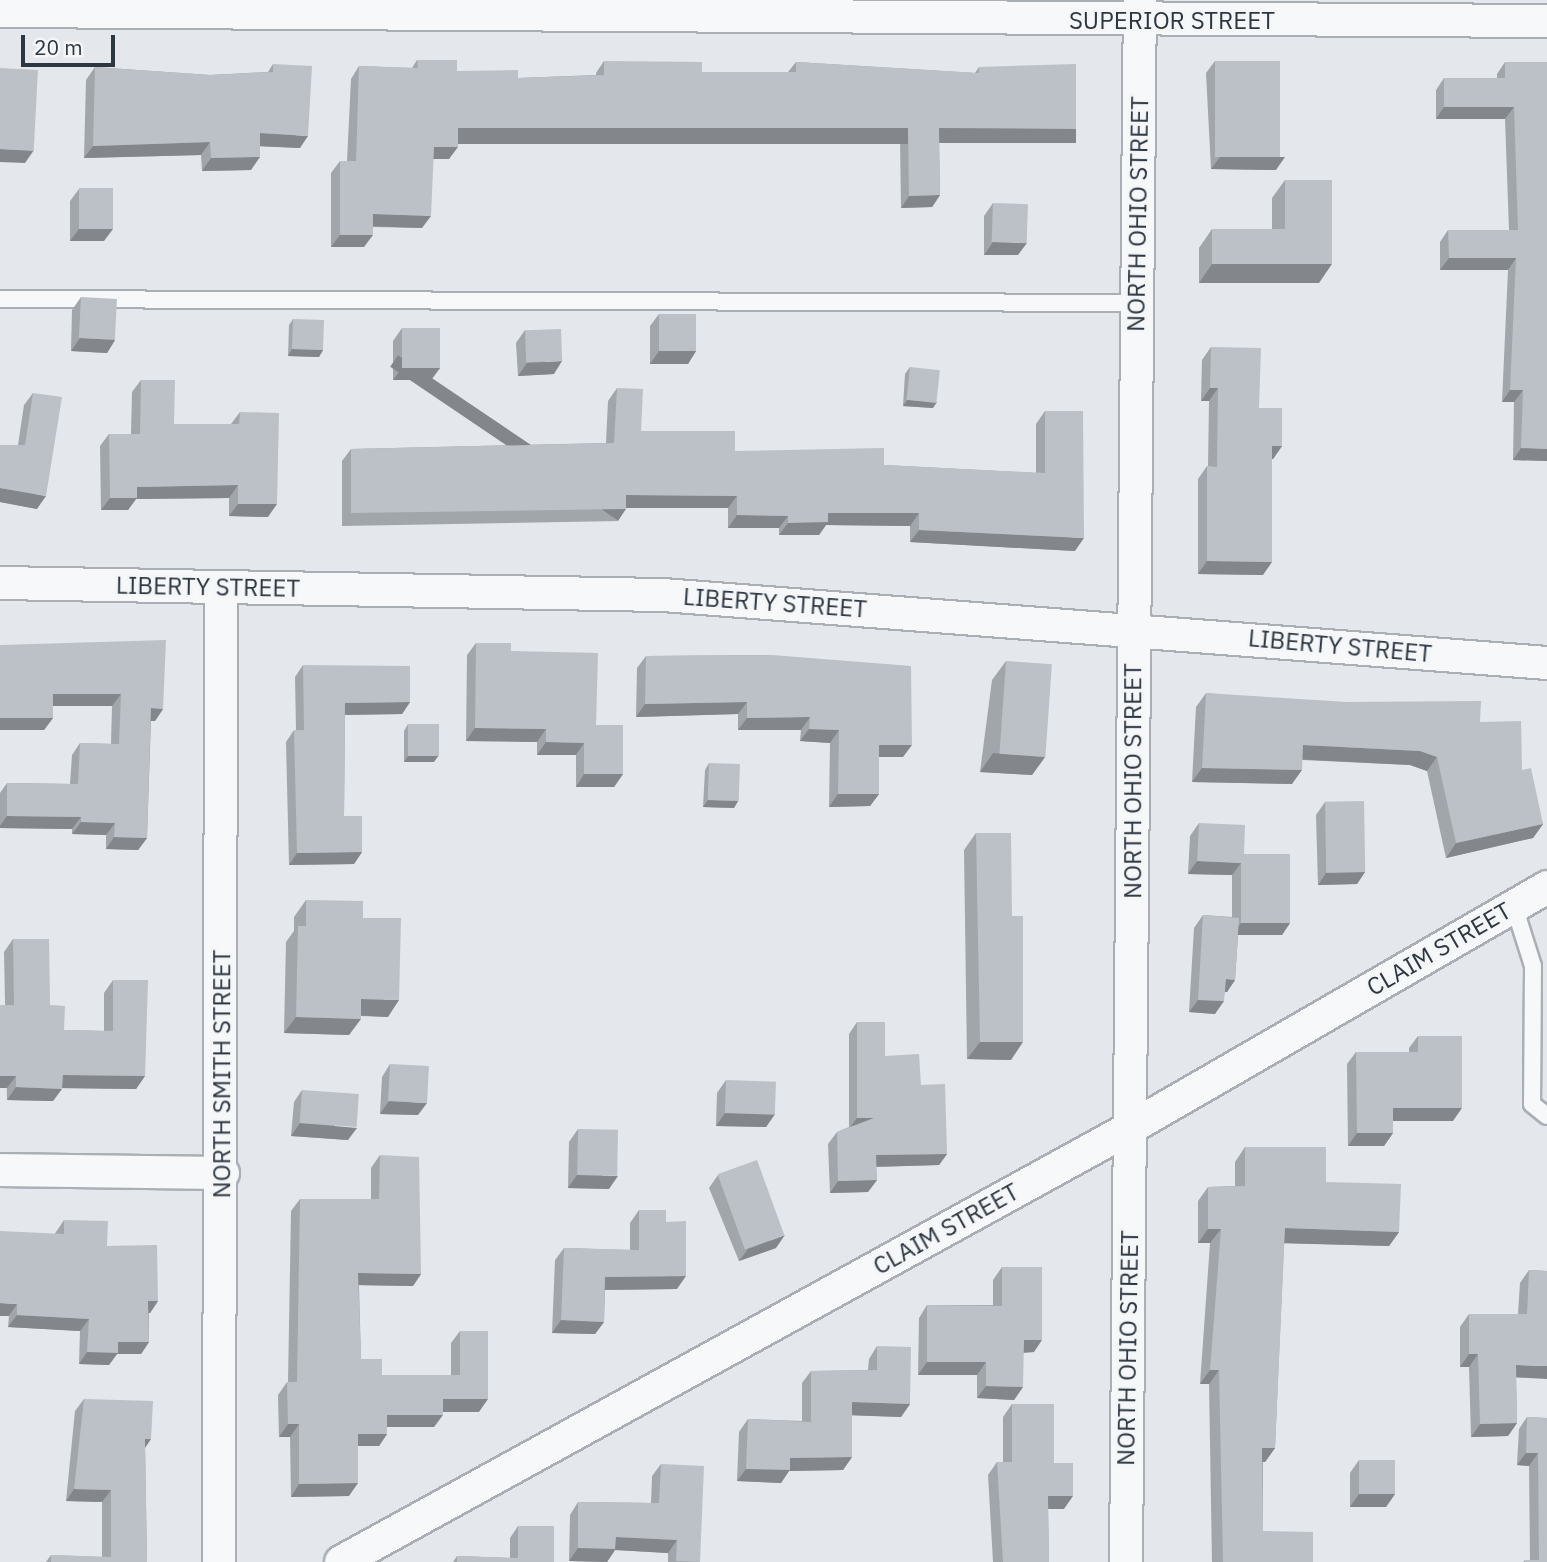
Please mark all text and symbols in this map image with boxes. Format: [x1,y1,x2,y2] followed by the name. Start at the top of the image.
[1069,7,1275,35] street label: SUPERIOR STREET
[24,21,119,65] scale bar
[34,33,83,61] text: 20 m
[1122,96,1154,332] street label: NORTH OHIO STREET
[116,571,300,603] street label: LIBERTY STREET
[682,582,868,624] street label: LIBERTY STREET
[1247,624,1433,668] street label: LIBERTY STREET
[1119,663,1147,899] street label: NORTH OHIO STREET
[1362,896,1516,1002] street label: CLAIM STREET
[208,950,236,1198] street label: NORTH SMITH STREET
[868,1177,1024,1281] street label: CLAIM STREET
[1112,1230,1144,1466] street label: NORTH OHIO STREET

